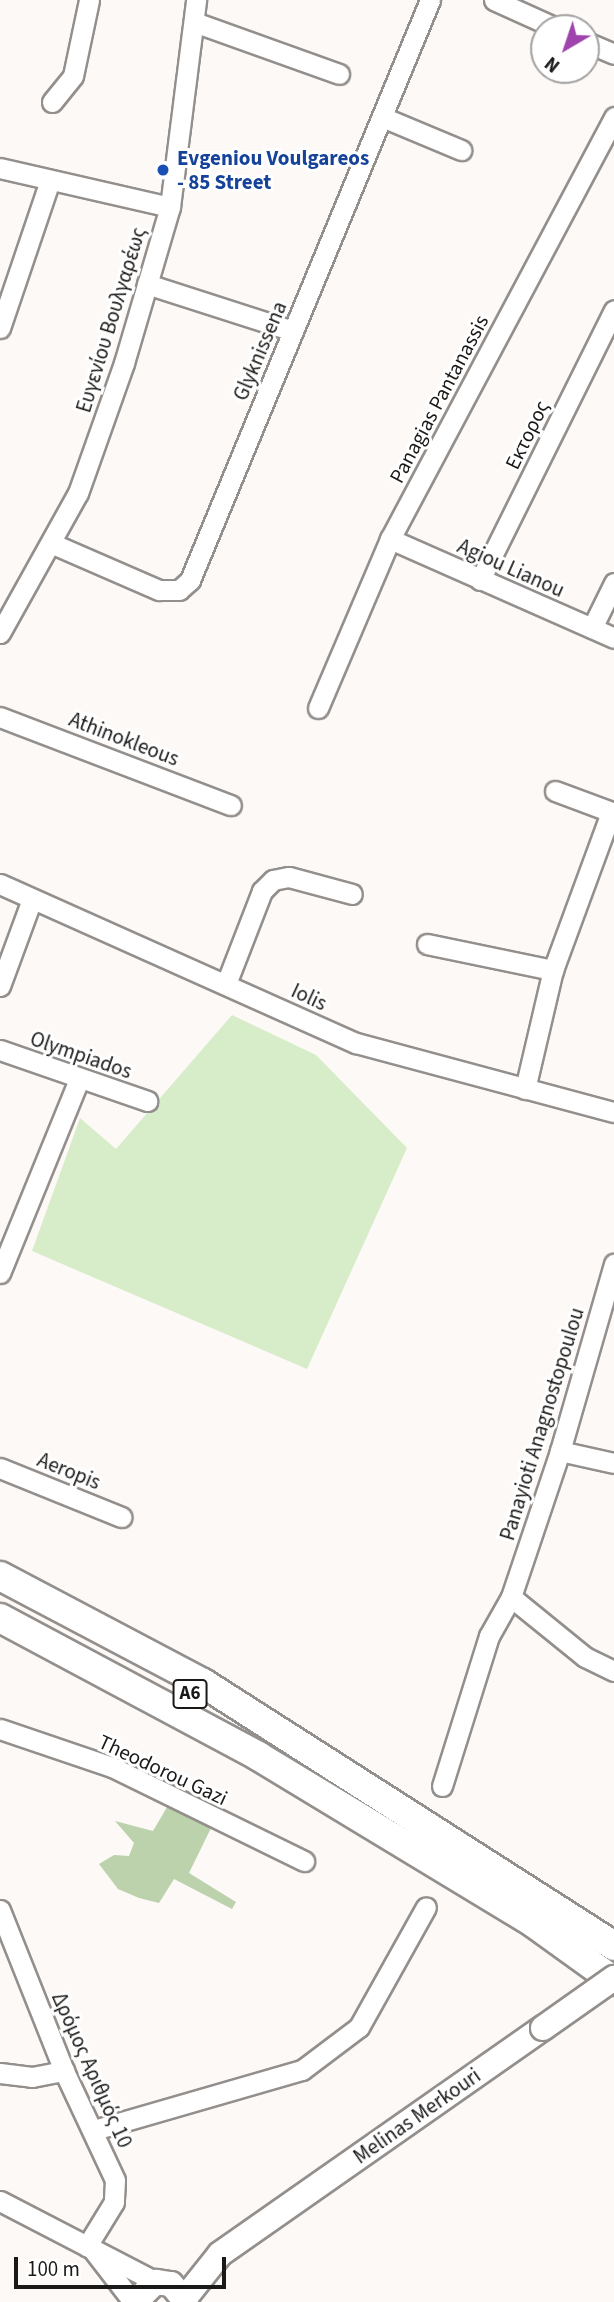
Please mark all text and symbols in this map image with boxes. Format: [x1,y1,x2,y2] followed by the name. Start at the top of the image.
[530,14,600,84] north arrow
[539,50,566,79] text: N
[177,145,369,195] place label: Evgeniou Voulgareos - 85 Street
[155,162,171,178] marker: Evgeniou Voulgareos - 85 Street
[71,224,151,416] street label: Ευγενίου Βουλγαρέως
[228,298,292,404] street label: Glyknissena
[384,311,494,487] street label: Panagias Pantanassis
[500,396,554,474] street label: Εκτορος
[454,533,568,603] street label: Agiou Lianou
[66,707,182,771] street label: Athinokleous
[287,978,331,1016] street label: Iolis
[27,1026,135,1084] street label: Olympiados
[495,1305,589,1543] street label: Panayioti Anagnostopoulou
[34,1447,104,1495] street label: Aeropis
[172,1678,208,1710] road number: A6
[95,1729,231,1811] street label: Theodorou Gazi
[46,1988,138,2152] street label: Δρόμος Αριθμός 10
[349,2063,485,2169] street label: Melinas Merkouri
[18,2242,229,2286] scale bar
[27,2254,80,2284] text: 100 m

